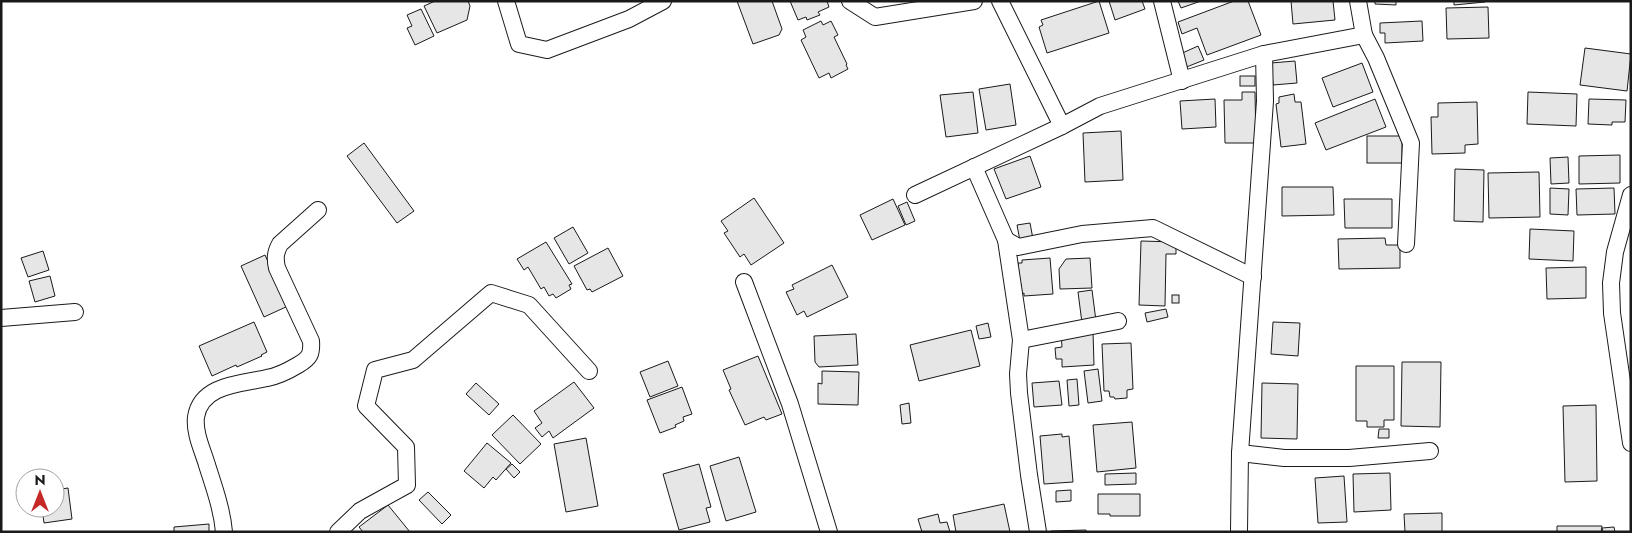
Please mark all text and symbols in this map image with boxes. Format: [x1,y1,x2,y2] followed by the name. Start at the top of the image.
[15,468,65,518] north arrow
[34,470,46,490] text: N

